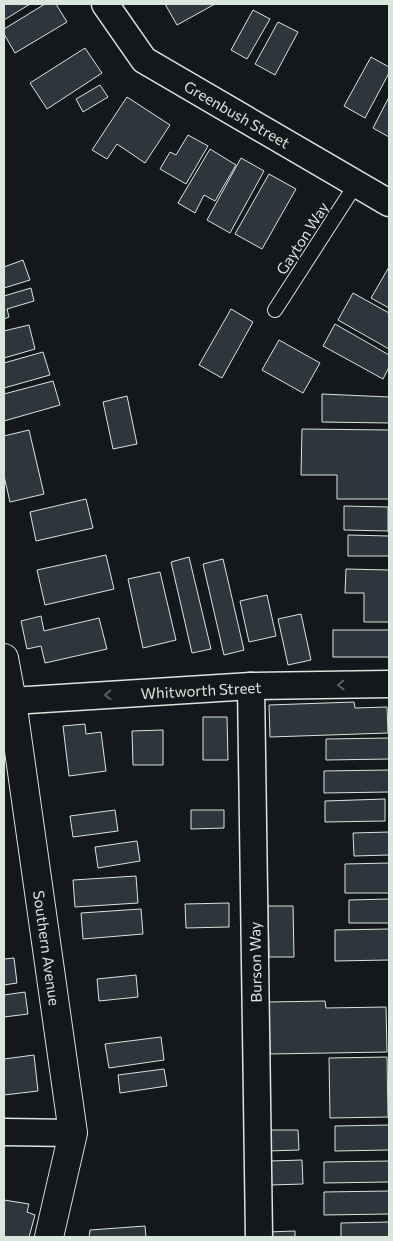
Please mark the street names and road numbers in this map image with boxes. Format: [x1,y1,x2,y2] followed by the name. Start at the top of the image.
[181,76,293,152] street label: Greenbush Street
[272,198,332,278] street label: Gayton Way
[140,678,262,702] street label: Whitworth Street
[30,889,64,1007] street label: Southern Avenue
[245,921,265,1003] street label: Burson Way

